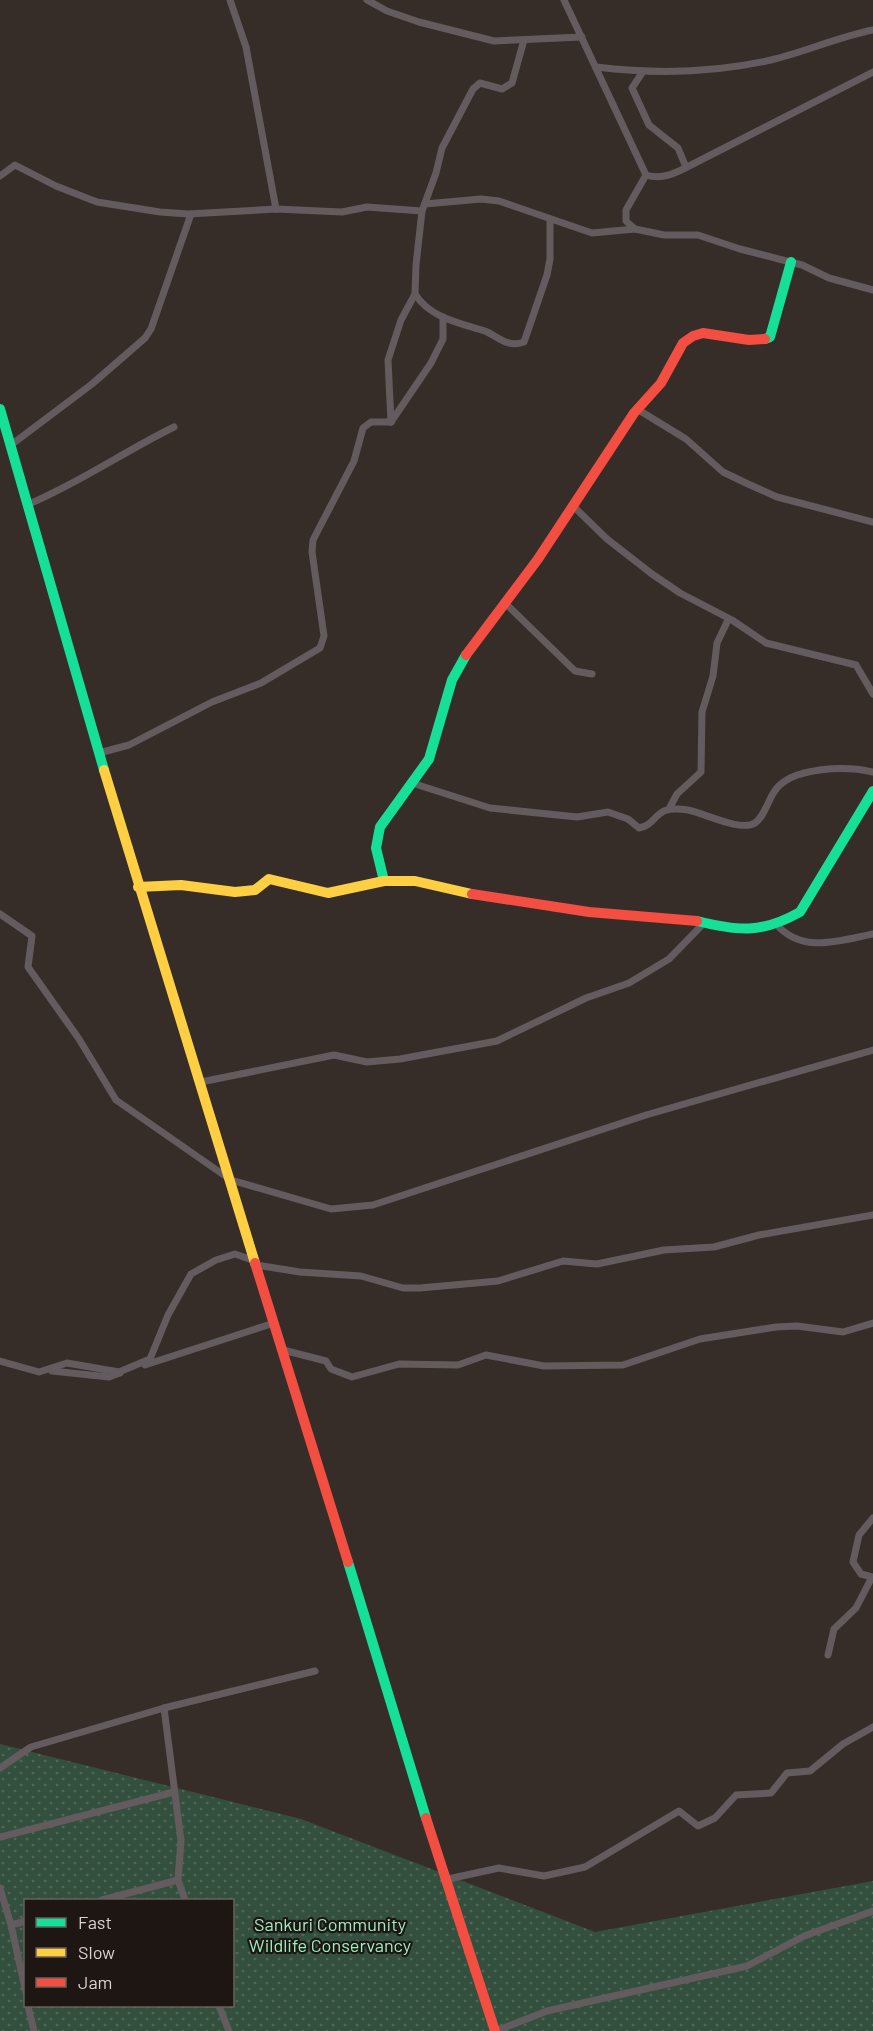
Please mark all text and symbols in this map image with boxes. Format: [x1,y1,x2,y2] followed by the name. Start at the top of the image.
[24,1899,234,2007] legend
[78,1911,112,1933] text: Fast
[249,1913,411,1956] park label: Sankuri Community Wildlife Conservancy
[78,1941,115,1963] text: Slow
[78,1971,112,1993] text: Jam

